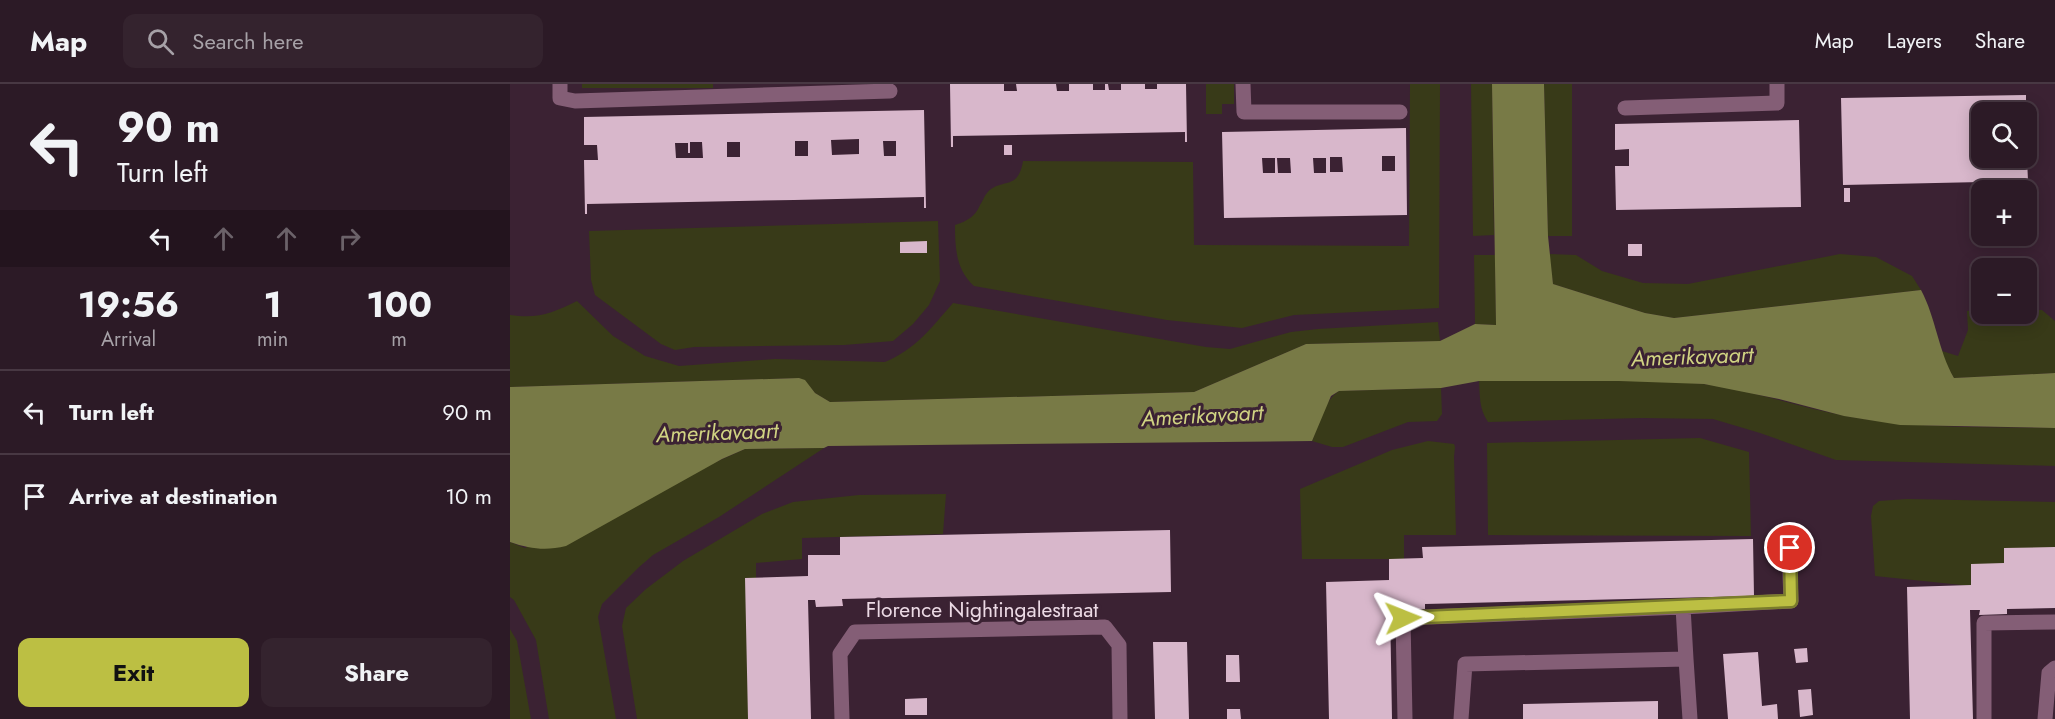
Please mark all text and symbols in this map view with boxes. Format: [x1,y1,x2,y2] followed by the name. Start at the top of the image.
[123,14,543,68] search box
[30,21,87,62] text: Map
[144,25,177,58] icon: search
[192,25,304,57] text: Search here
[1815,26,1854,56] text: Map
[1887,26,1942,56] text: Layers
[1975,26,2025,56] text: Share
[117,97,220,158] text: 90 m
[1971,102,2037,324] map controls
[1971,102,2037,168] button: search
[18,108,96,186] icon: left
[117,153,207,192] text: Turn left
[1971,180,2037,246] button: +
[144,222,177,255] icon: left
[207,222,240,255] icon: ahead
[270,222,303,255] icon: ahead
[333,222,366,255] icon: right
[1971,258,2037,324] button: −
[78,278,179,330] text: 19:56
[263,278,282,330] text: 1
[366,278,432,330] text: 100
[101,325,156,354] text: Arrival
[257,325,288,354] text: min
[391,325,407,354] text: m
[1629,338,1756,374] water label: Amerikavaart
[18,396,51,429] icon: left
[69,396,154,428] text: Turn left
[442,396,492,428] text: 90 m
[1139,396,1266,434] water label: Amerikavaart
[654,414,781,450] water label: Amerikavaart
[18,480,51,513] icon: arrive
[69,480,278,512] text: Arrive at destination
[445,480,492,512] text: 10 m
[1764,522,1815,573] pin
[1773,531,1806,564] icon: arrive
[1371,586,1435,650] position arrow
[866,595,1098,625] street label: Florence Nightingalestraat
[18,638,249,707] button: Exit
[261,638,492,707] button: Share

